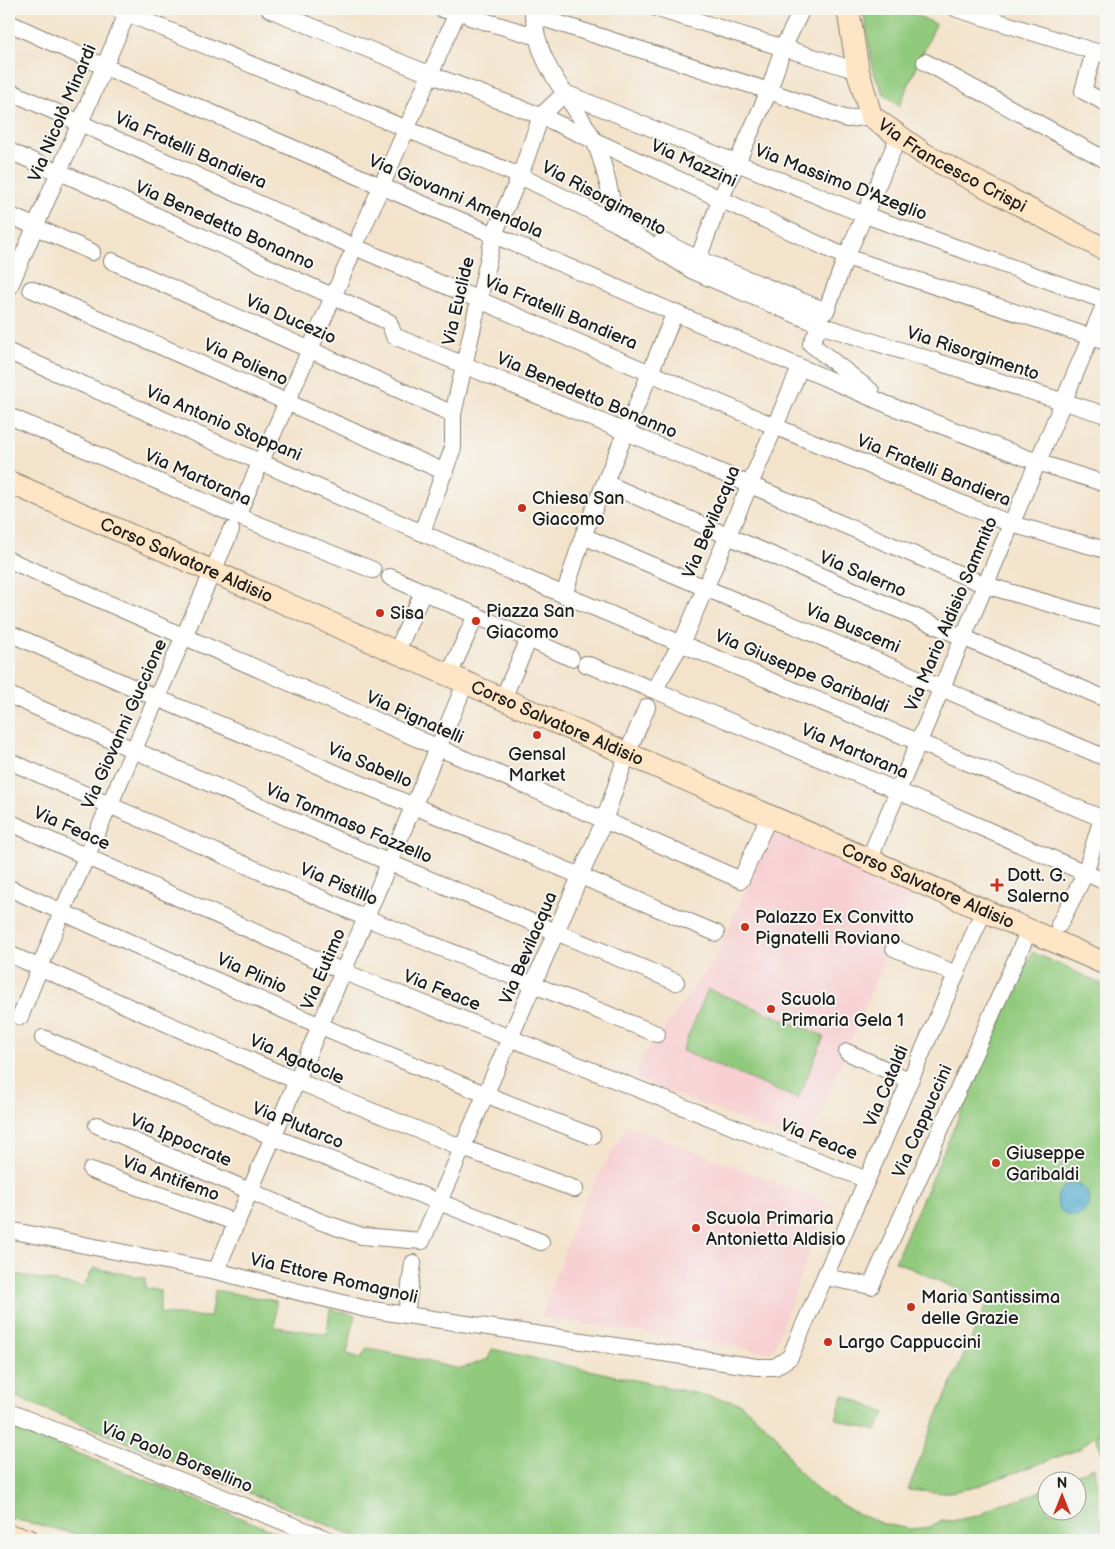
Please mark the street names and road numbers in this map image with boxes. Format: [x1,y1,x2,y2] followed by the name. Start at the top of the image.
[24,41,101,185] street label: Via Nicolò Minardi
[111,107,270,193] street label: Via Fratelli Bandiera
[874,114,1030,217] street label: Via Francesco Crispi
[648,135,740,192] street label: Via Mazzini
[752,140,930,225] street label: Via Massimo D'Azeglio
[365,150,546,243] street label: Via Giovanni Amendola
[538,157,670,240] street label: Via Risorgimento
[132,176,318,275] street label: Via Benedetto Bonanno
[438,254,479,348] street label: Via Euclide
[481,271,641,354] street label: Via Fratelli Bandiera
[242,290,339,349] street label: Via Ducezio
[904,322,1042,385] street label: Via Risorgimento
[200,334,291,390] street label: Via Polieno
[493,348,680,443] street label: Via Benedetto Bonanno
[143,381,305,466] street label: Via Antonio Stoppani
[854,430,1014,511] street label: Via Fratelli Bandiera
[141,445,254,510] street label: Via Martorana
[678,463,745,582] street label: Via Bevilacqua
[97,513,276,608] street label: Corso Salvatore Aldisio
[901,514,1002,715] street label: Via Mario Aldisio Sammito
[816,547,910,602] street label: Via Salerno
[802,599,903,658] street label: Via Buscemi
[712,625,892,718] street label: Via Giuseppe Garibaldi
[77,636,172,813] street label: Via Giovanni Guccione
[468,676,647,771] street label: Corso Salvatore Aldisio
[363,687,467,748] street label: Via Pignatelli
[798,719,912,784] street label: Via Martorana
[324,738,415,793] street label: Via Sabello
[262,779,435,868] street label: Via Tommaso Fazzello
[30,802,114,855] street label: Via Feace
[838,839,1018,933] street label: Corso Salvatore Aldisio
[297,859,381,910] street label: Via Pistillo
[495,889,562,1008] street label: Via Bevilacqua
[297,925,350,1013] street label: Via Eutimo
[213,949,290,998] street label: Via Plinio
[400,965,484,1016] street label: Via Feace
[246,1030,348,1089] street label: Via Agatocle
[860,1042,913,1130] street label: Via Cataldi
[888,1061,957,1181] street label: Via Cappuccini
[249,1098,347,1153] street label: Via Plutarco
[127,1110,235,1171] street label: Via Ippocrate
[777,1114,861,1165] street label: Via Feace
[119,1151,222,1206] street label: Via Antifemo
[248,1249,420,1308] street label: Via Ettore Romagnoli
[98,1417,256,1497] street label: Via Paolo Borsellino

